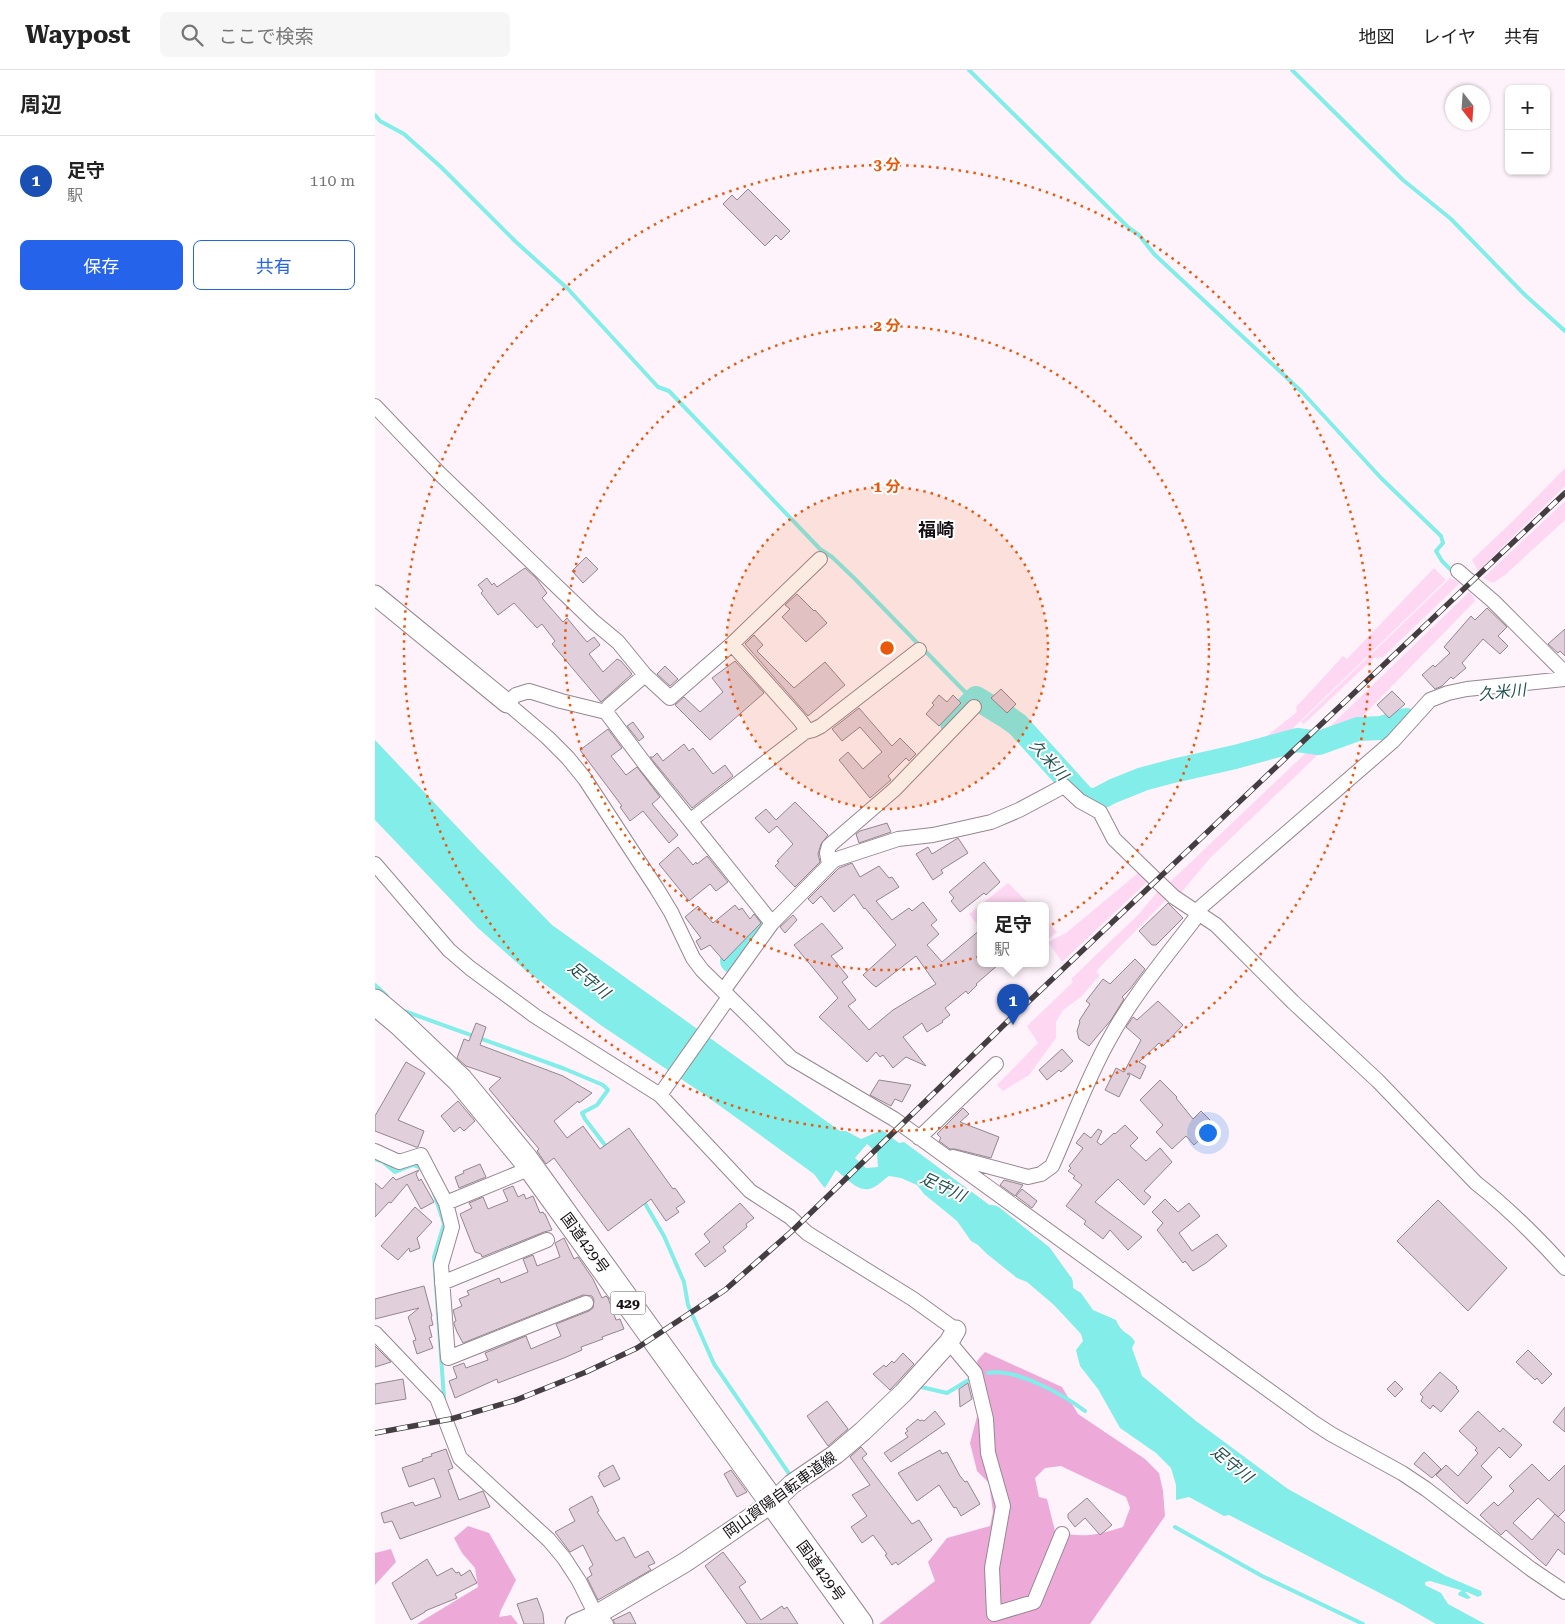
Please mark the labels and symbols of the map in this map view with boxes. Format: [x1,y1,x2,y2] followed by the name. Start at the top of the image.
[1445,85,1490,130] north arrow
[873,156,901,174] text: 3 分
[873,317,901,335] text: 2 分
[873,478,901,496] text: 1 分
[918,519,954,540] district label: 福崎
[878,639,896,657] centre of rings
[1477,680,1529,704] water label: 久米川
[1026,736,1073,786] water label: 久米川
[564,958,615,1004] water label: 足守川
[997,984,1029,1025] pin: 1
[1195,1120,1221,1146] your location
[917,1168,971,1207] water label: 足守川
[557,1209,613,1277] street label: 国道429号
[611,1292,645,1314] road number: 429
[1207,1442,1258,1488] water label: 足守川
[720,1448,840,1542] street label: 岡山賀陽自転車道線
[793,1537,849,1605] street label: 国道429号

